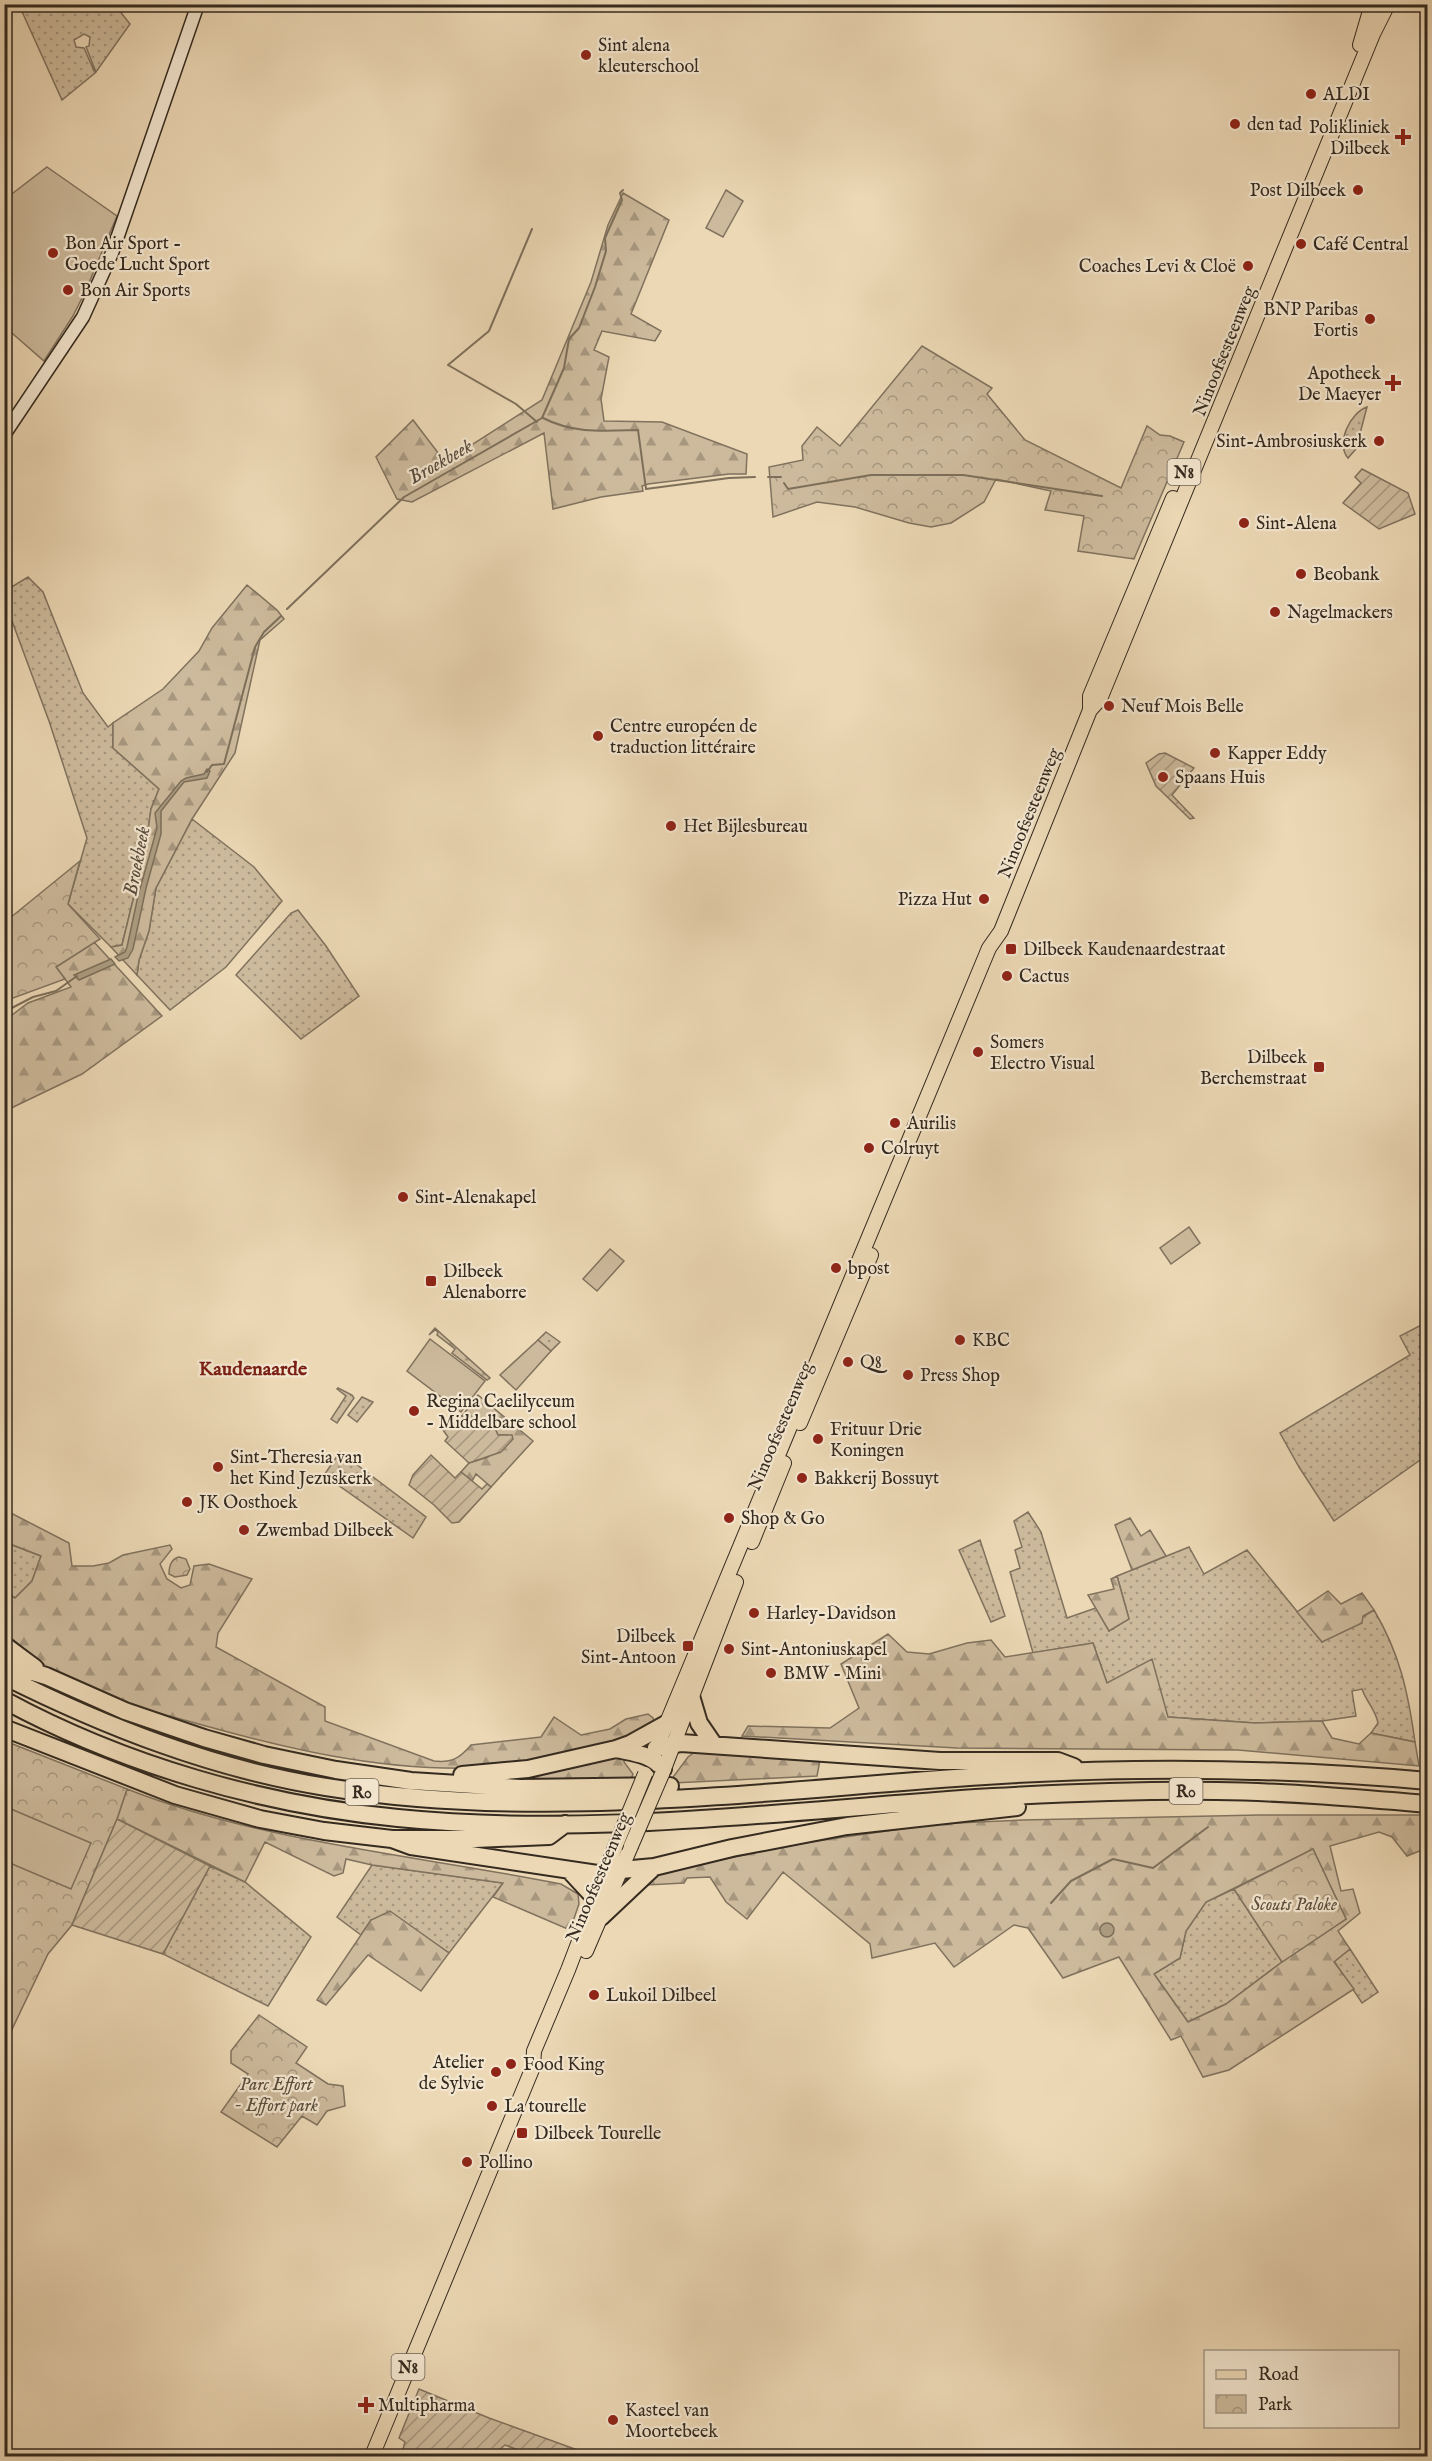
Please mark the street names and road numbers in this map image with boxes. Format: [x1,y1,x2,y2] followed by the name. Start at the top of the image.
[1189,283,1262,420] street label: Ninoofsesteenweg
[1168,459,1200,485] road number: N8
[994,745,1067,882] street label: Ninoofsesteenweg
[744,1358,819,1495] street label: Ninoofsesteenweg
[1170,1778,1202,1804] road number: R0
[346,1779,378,1805] road number: R0
[562,1809,637,1946] street label: Ninoofsesteenweg
[392,2354,424,2380] road number: N8

